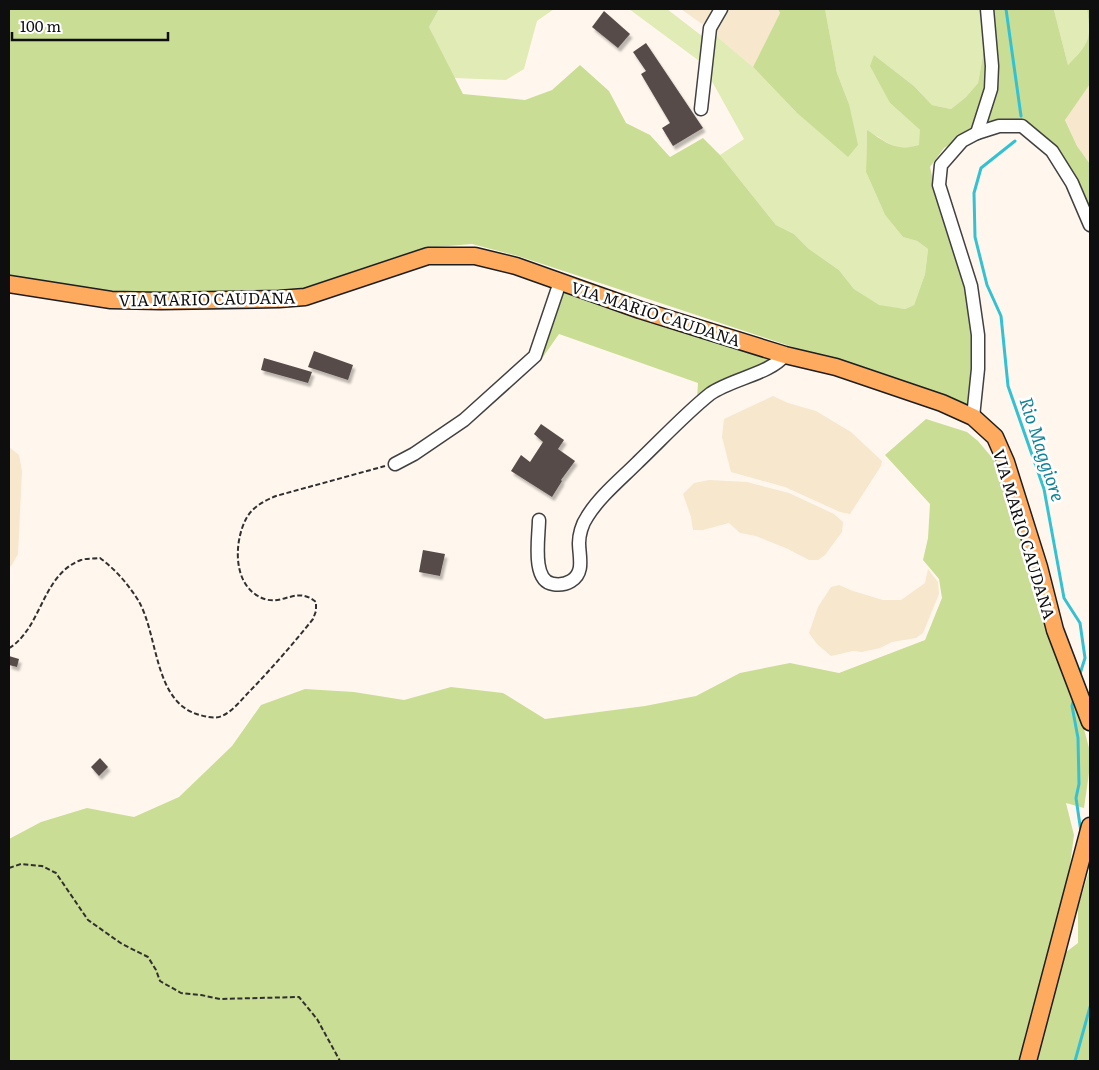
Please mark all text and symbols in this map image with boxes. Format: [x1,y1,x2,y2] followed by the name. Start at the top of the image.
[12,10,169,42] scale bar
[20,14,61,37] text: 100 m
[568,274,744,352] street label: VIA MARIO CAUDANA
[118,284,296,312] street label: VIA MARIO CAUDANA
[1013,393,1073,505] water label: Rio Maggiore
[988,446,1062,622] street label: VIA MARIO CAUDANA

